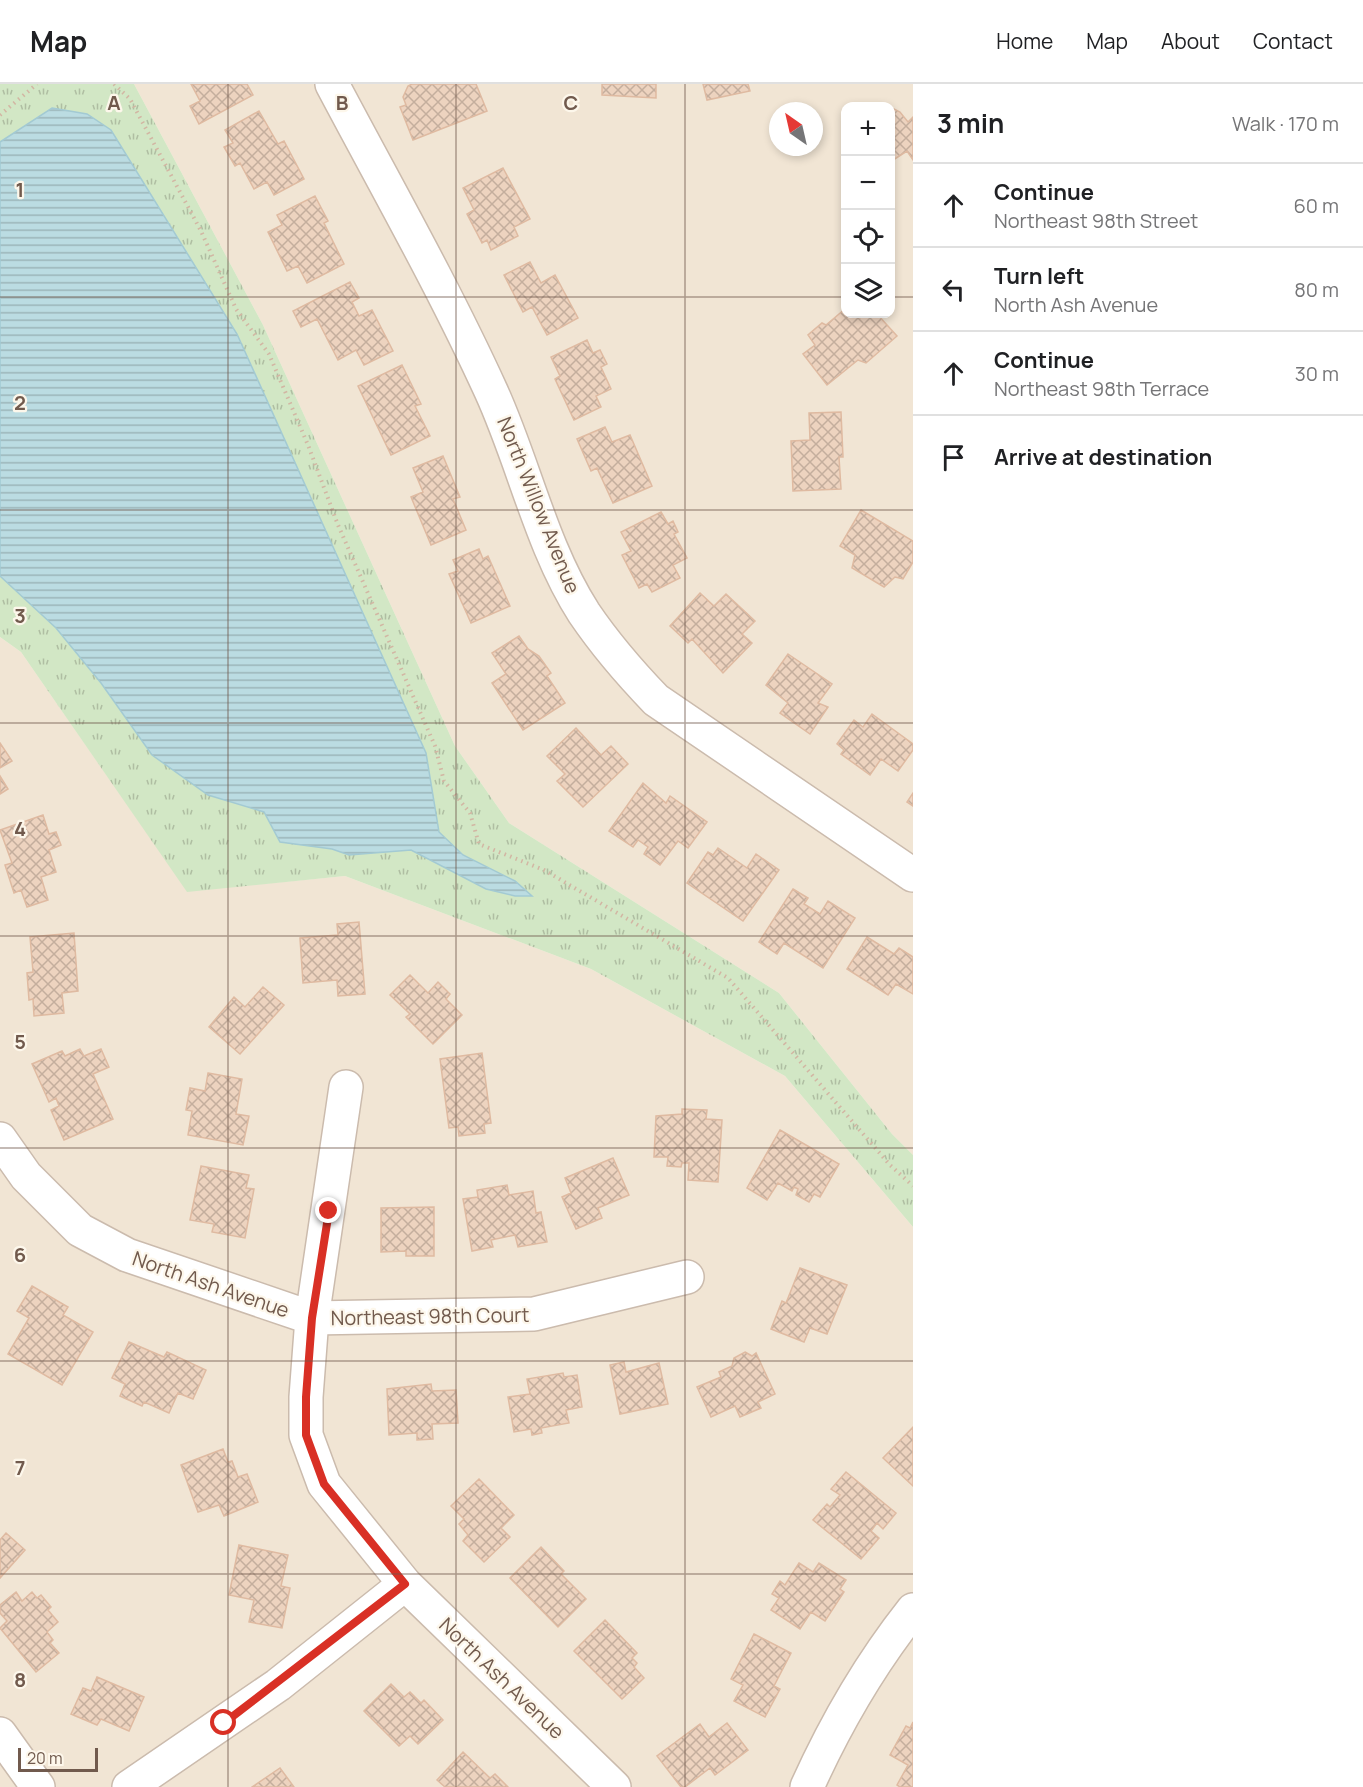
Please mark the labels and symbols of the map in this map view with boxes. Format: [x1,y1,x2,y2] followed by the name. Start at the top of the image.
[107,89,121,116] text: A
[336,89,349,116] text: B
[564,89,578,116] text: C
[769,102,823,156] north arrow
[16,176,24,203] text: 1
[14,389,26,416] text: 2
[491,413,587,597] street label: North Willow Avenue
[14,602,26,629] text: 3
[14,815,26,842] text: 4
[14,1028,26,1055] text: 5
[315,1197,341,1223] route end
[14,1241,26,1268] text: 6
[129,1245,293,1323] street label: North Ash Avenue
[330,1301,530,1331] street label: Northeast 98th Court
[15,1454,25,1481] text: 7
[434,1611,570,1745] street label: North Ash Avenue
[14,1666,26,1693] text: 8
[210,1709,236,1735] route start
[18,1745,98,1772] scale bar

